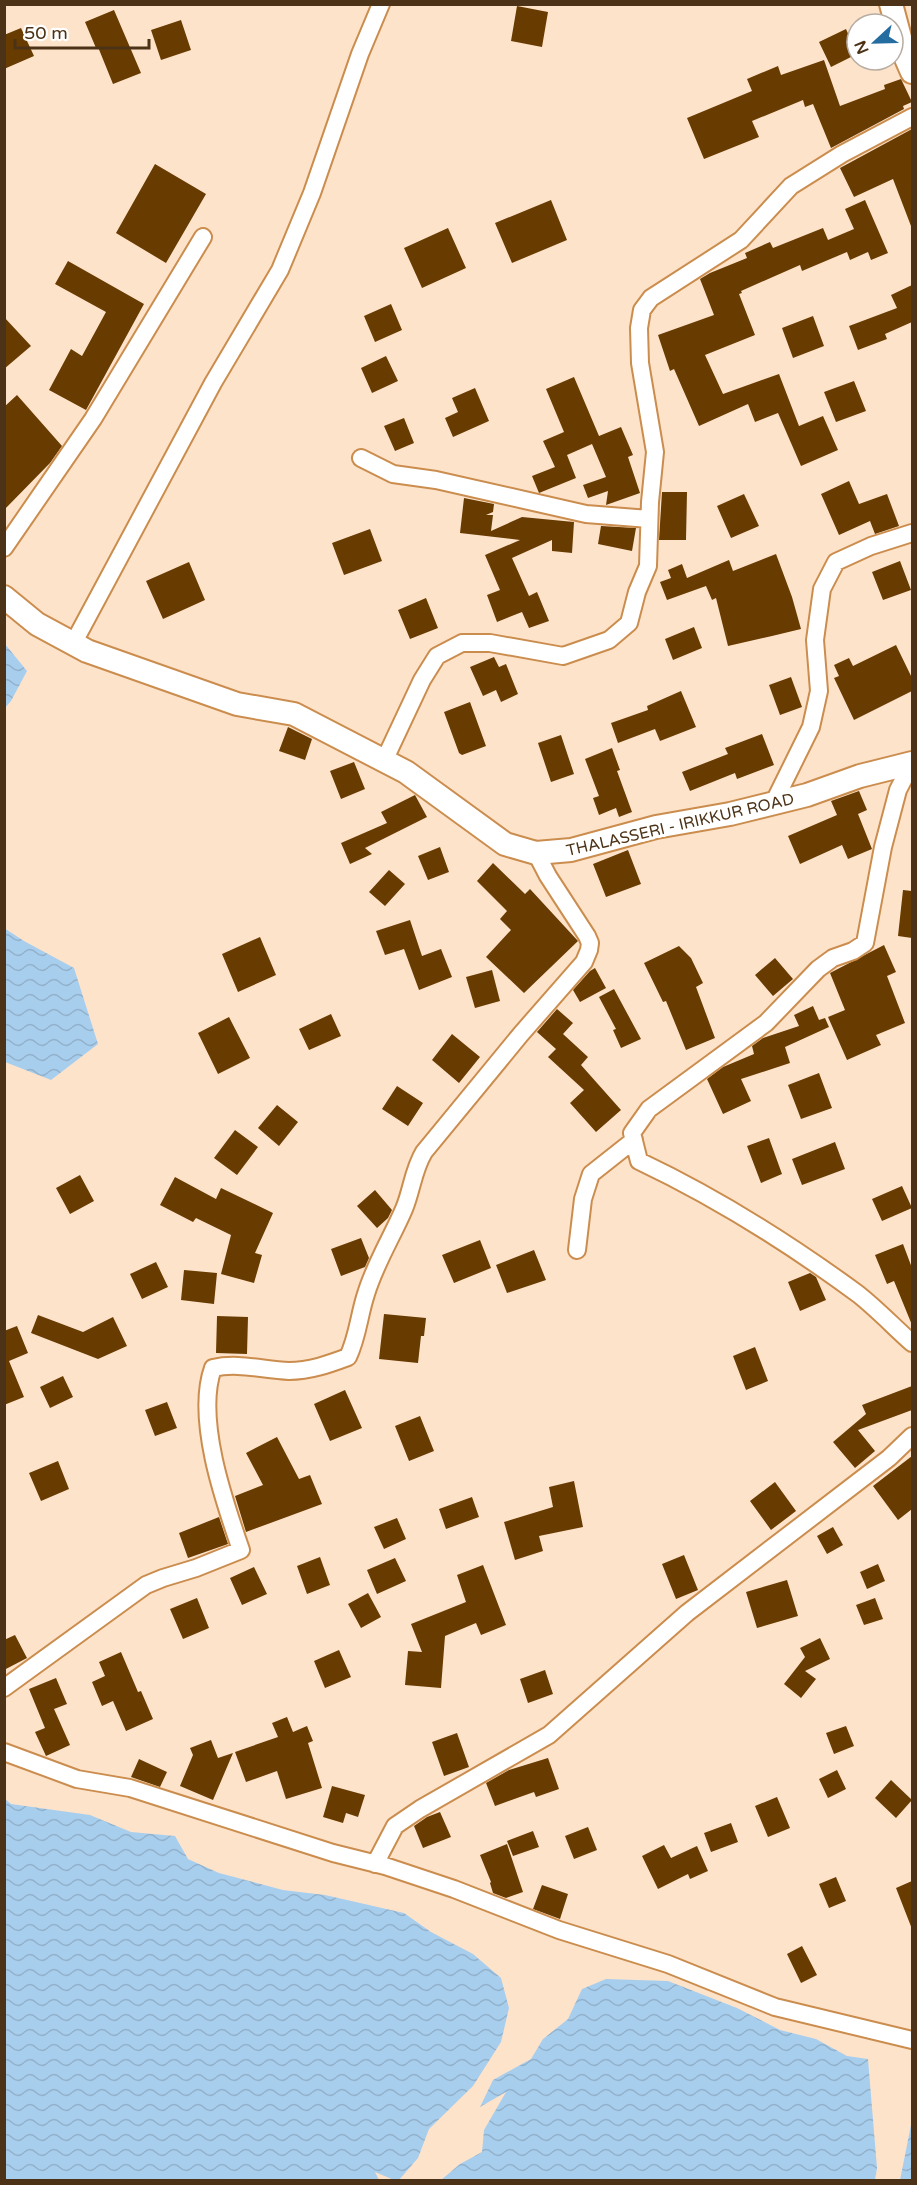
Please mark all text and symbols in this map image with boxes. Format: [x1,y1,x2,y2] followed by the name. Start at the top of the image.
[15,12,148,50] scale bar
[845,12,905,72] north arrow
[24,22,68,44] text: 50 m
[850,38,874,57] text: N
[564,789,796,861] street label: THALASSERI - IRIKKUR ROAD

